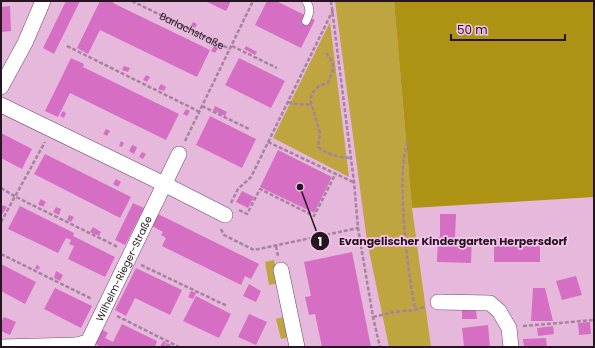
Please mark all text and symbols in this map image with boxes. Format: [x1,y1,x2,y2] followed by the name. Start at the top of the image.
[157,8,227,53] street label: Barlachstraße
[451,16,565,42] scale bar
[457,21,488,38] text: 50 m
[92,213,155,324] street label: Wilhelm-Rieger-Straße
[310,230,575,253] callout: Evangelischer Kindergarten Herpersdorf
[318,233,322,250] text: 1
[339,233,567,249] text: Evangelischer Kindergarten Herpersdorf

